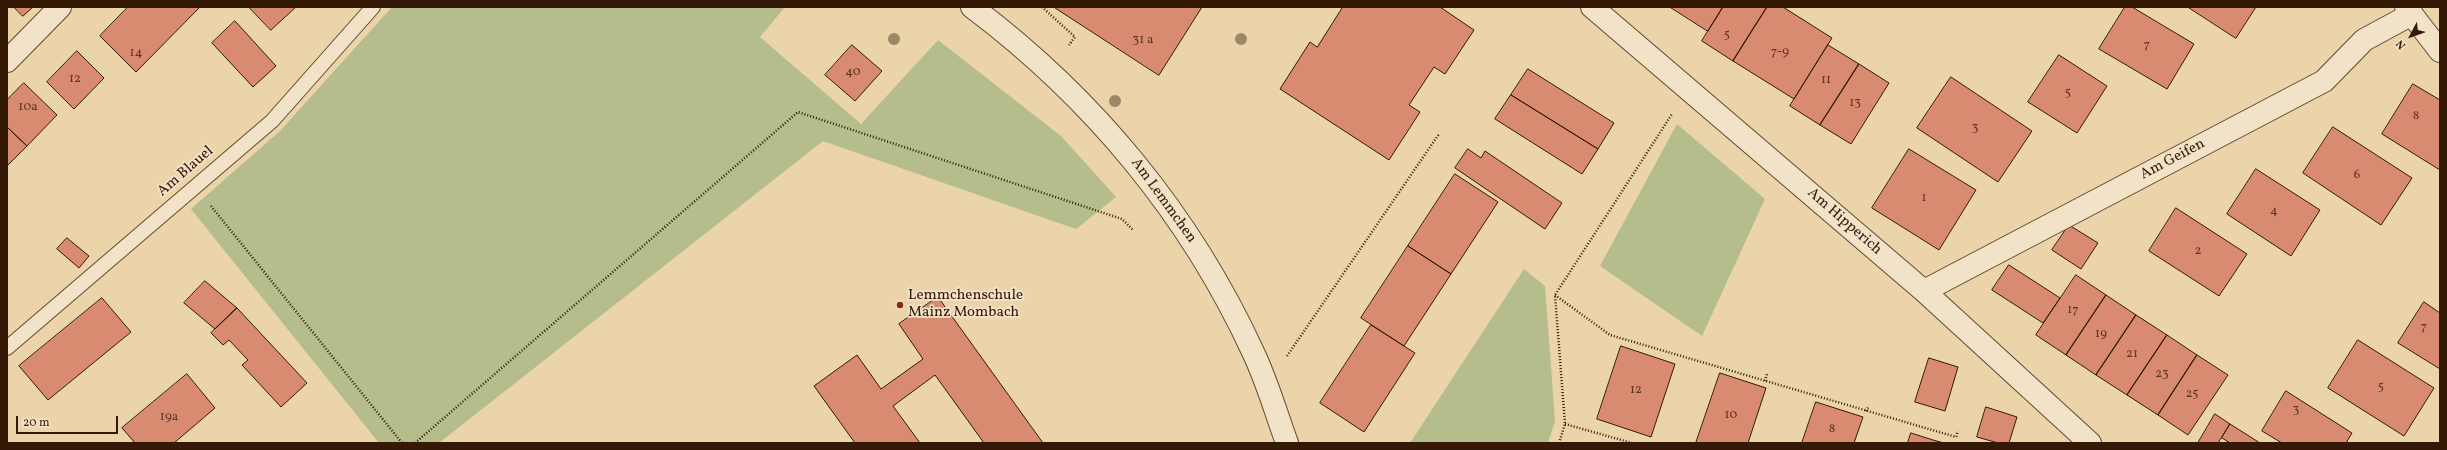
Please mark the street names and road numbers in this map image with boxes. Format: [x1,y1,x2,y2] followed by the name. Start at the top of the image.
[2138,135,2208,185] street label: Am Geifen
[154,143,218,201] street label: Am Blauel
[1126,155,1200,247] street label: Am Lemmchen
[1803,185,1885,259] street label: Am Hipperich

